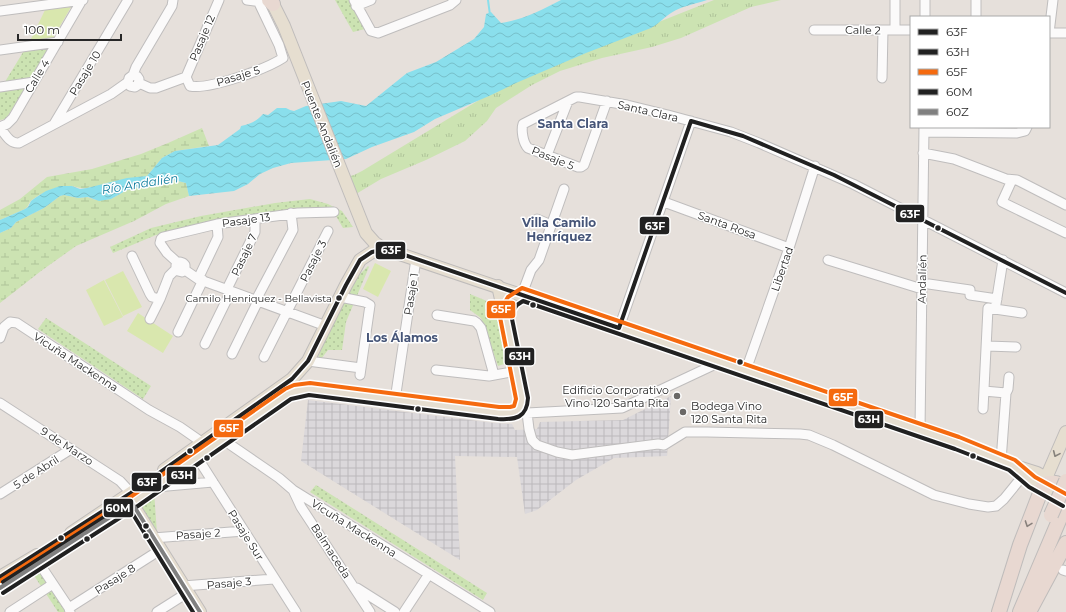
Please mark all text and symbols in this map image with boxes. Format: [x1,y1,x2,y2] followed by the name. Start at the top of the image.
[186,13,218,63] street label: Pasaje 12
[18,16,121,42] scale bar
[910,16,1050,128] legend
[24,22,60,37] text: 100 m
[845,23,881,37] street label: Calle 2
[946,24,968,39] text: 63F
[946,44,970,59] text: 63H
[66,48,104,98] street label: Pasaje 10
[21,56,53,95] street label: Calle 4
[215,63,261,89] street label: Pasaje 5
[946,64,968,79] text: 65F
[298,79,346,169] street label: Puente Andalién
[946,84,973,99] text: 60M
[616,97,680,125] street label: Santa Clara
[946,104,969,119] text: 60Z
[538,116,608,131] district label: Santa Clara
[530,143,576,173] street label: Pasaje 5
[101,170,179,197] water label: Río Andalién
[895,204,925,223] line badge: 63F
[900,207,920,221] text: 63F
[696,208,758,242] street label: Santa Rosa
[221,210,271,230] street label: Pasaje 13
[521,215,596,244] district label: Villa Camilo Henríquez
[639,216,670,235] line badge: 63F
[645,219,665,233] text: 63F
[933,223,943,233] unlabelled marker
[228,232,260,278] street label: Pasaje 7
[297,238,329,284] street label: Pasaje 3
[375,241,406,260] line badge: 63F
[381,243,401,257] text: 63F
[768,245,796,293] street label: Libertad
[915,254,929,304] street label: Andalién
[401,272,421,316] street label: Pasaje 1
[185,292,332,305] place label: Camilo Henriquez - Bellavista
[334,293,344,303] marker: Camilo Henriquez - Bellavista
[486,300,516,319] line badge: 65F
[528,300,538,310] unlabelled marker
[491,302,511,316] text: 65F
[31,329,121,395] street label: Vicuña Mackenna
[366,330,439,345] district label: Los Álamos
[504,347,535,366] line badge: 63H
[509,349,531,363] text: 63H
[735,357,745,367] unlabelled marker
[562,383,669,410] place label: Edificio Corporativo Vino 120 Santa Rita
[828,388,858,407] line badge: 65F
[833,390,853,404] text: 65F
[672,391,682,401] marker: Edificio Corporativo Vino 120 Santa Rita
[691,399,767,426] place label: Bodega Vino 120 Santa Rita
[413,404,423,414] unlabelled marker
[678,407,688,417] marker: Bodega Vino 120 Santa Rita
[854,410,884,429] line badge: 63H
[858,412,880,426] text: 63H
[213,419,244,438] line badge: 65F
[219,421,239,435] text: 65F
[38,424,96,468] street label: 9 de Marzo
[185,446,195,456] unlabelled marker
[1053,450,1061,458] one-way arrow
[968,451,978,461] unlabelled marker
[11,452,61,492] street label: 5 de Abril
[202,453,212,463] unlabelled marker
[166,466,197,485] line badge: 63H
[171,468,193,482] text: 63H
[131,472,162,492] line badge: 63F
[137,475,157,489] text: 63F
[309,496,399,560] street label: Vicuña Mackenna
[103,498,134,518] line badge: 60M
[106,501,130,515] text: 60M
[225,507,267,563] street label: Pasaje Sur
[1024,520,1032,527] one-way arrow
[141,521,151,531] unlabelled marker
[308,521,354,581] street label: Balmaceda
[175,525,221,543] street label: Pasaje 2
[141,531,151,541] unlabelled marker
[56,533,66,543] unlabelled marker
[82,534,92,544] unlabelled marker
[92,561,138,597] street label: Pasaje 8
[206,574,252,592] street label: Pasaje 3

